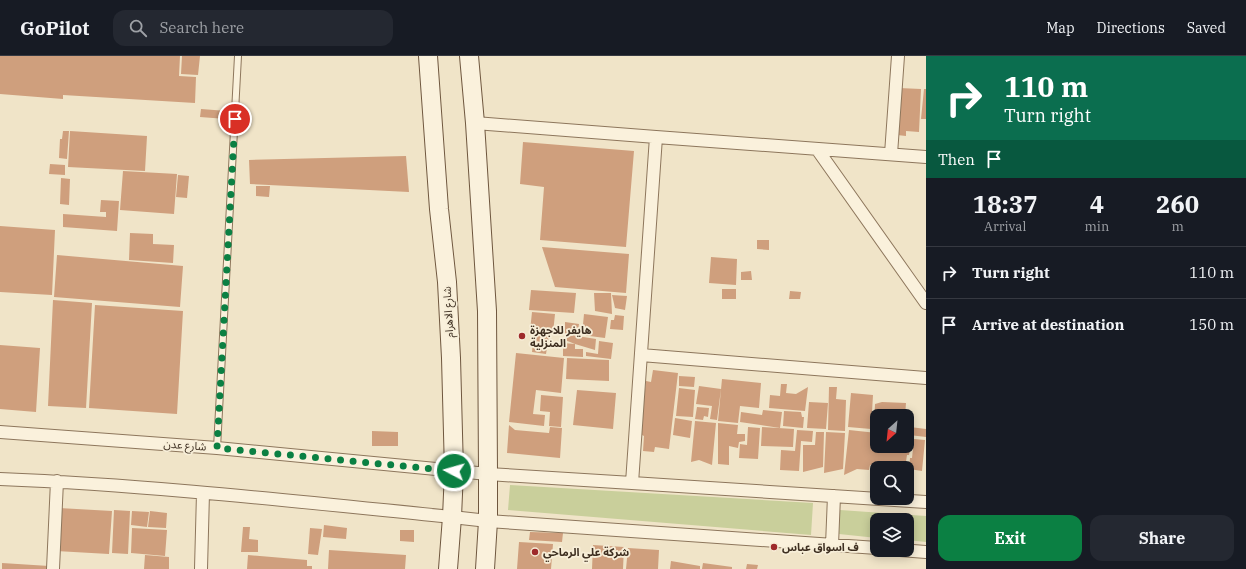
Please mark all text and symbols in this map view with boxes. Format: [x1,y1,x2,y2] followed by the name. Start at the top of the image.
[113,10,393,46] search box
[20,16,89,40] text: GoPilot
[127,17,149,39] icon: search
[159,18,244,37] text: Search here
[1046,19,1075,37] text: Map
[1097,19,1165,37] text: Directions
[1187,19,1226,37] text: Saved
[1004,68,1088,105] text: 110 m
[938,72,990,124] icon: right
[218,102,252,136] pin
[1004,104,1091,127] text: Turn right
[224,108,246,130] icon: arrive
[983,148,1005,170] icon: arrive
[938,150,975,169] text: Then
[973,188,1038,220] text: 18:37
[1090,188,1104,220] text: 4
[1156,188,1199,220] text: 260
[984,218,1026,235] text: Arrival
[1084,218,1109,235] text: min
[1171,218,1184,235] text: m
[938,262,960,284] icon: right
[972,263,1050,282] text: Turn right
[1189,263,1234,282] text: 110 m
[440,286,457,338] street label: شارع الاهرام
[938,314,960,336] icon: arrive
[972,315,1124,334] text: Arrive at destination
[1189,315,1234,334] text: 150 m
[530,323,591,350] place label: هايفر للاجهزة المنزلية
[517,331,527,341] marker: هايفر للاجهزة المنزلية
[870,409,914,453] north arrow
[870,409,914,557] map controls
[163,437,207,455] street label: شارع عدن
[433,450,475,492] position arrow
[870,461,914,505] button: search
[870,513,914,557] button: layers
[938,515,1082,561] button: Exit
[1090,515,1234,561] button: Share
[782,540,859,554] place label: ف اسواق عباس
[769,542,779,552] marker: ف اسواق عباس
[543,545,629,562] place label: شركة علي الرماحي
[530,547,540,557] marker: شركة علي الرماحي

